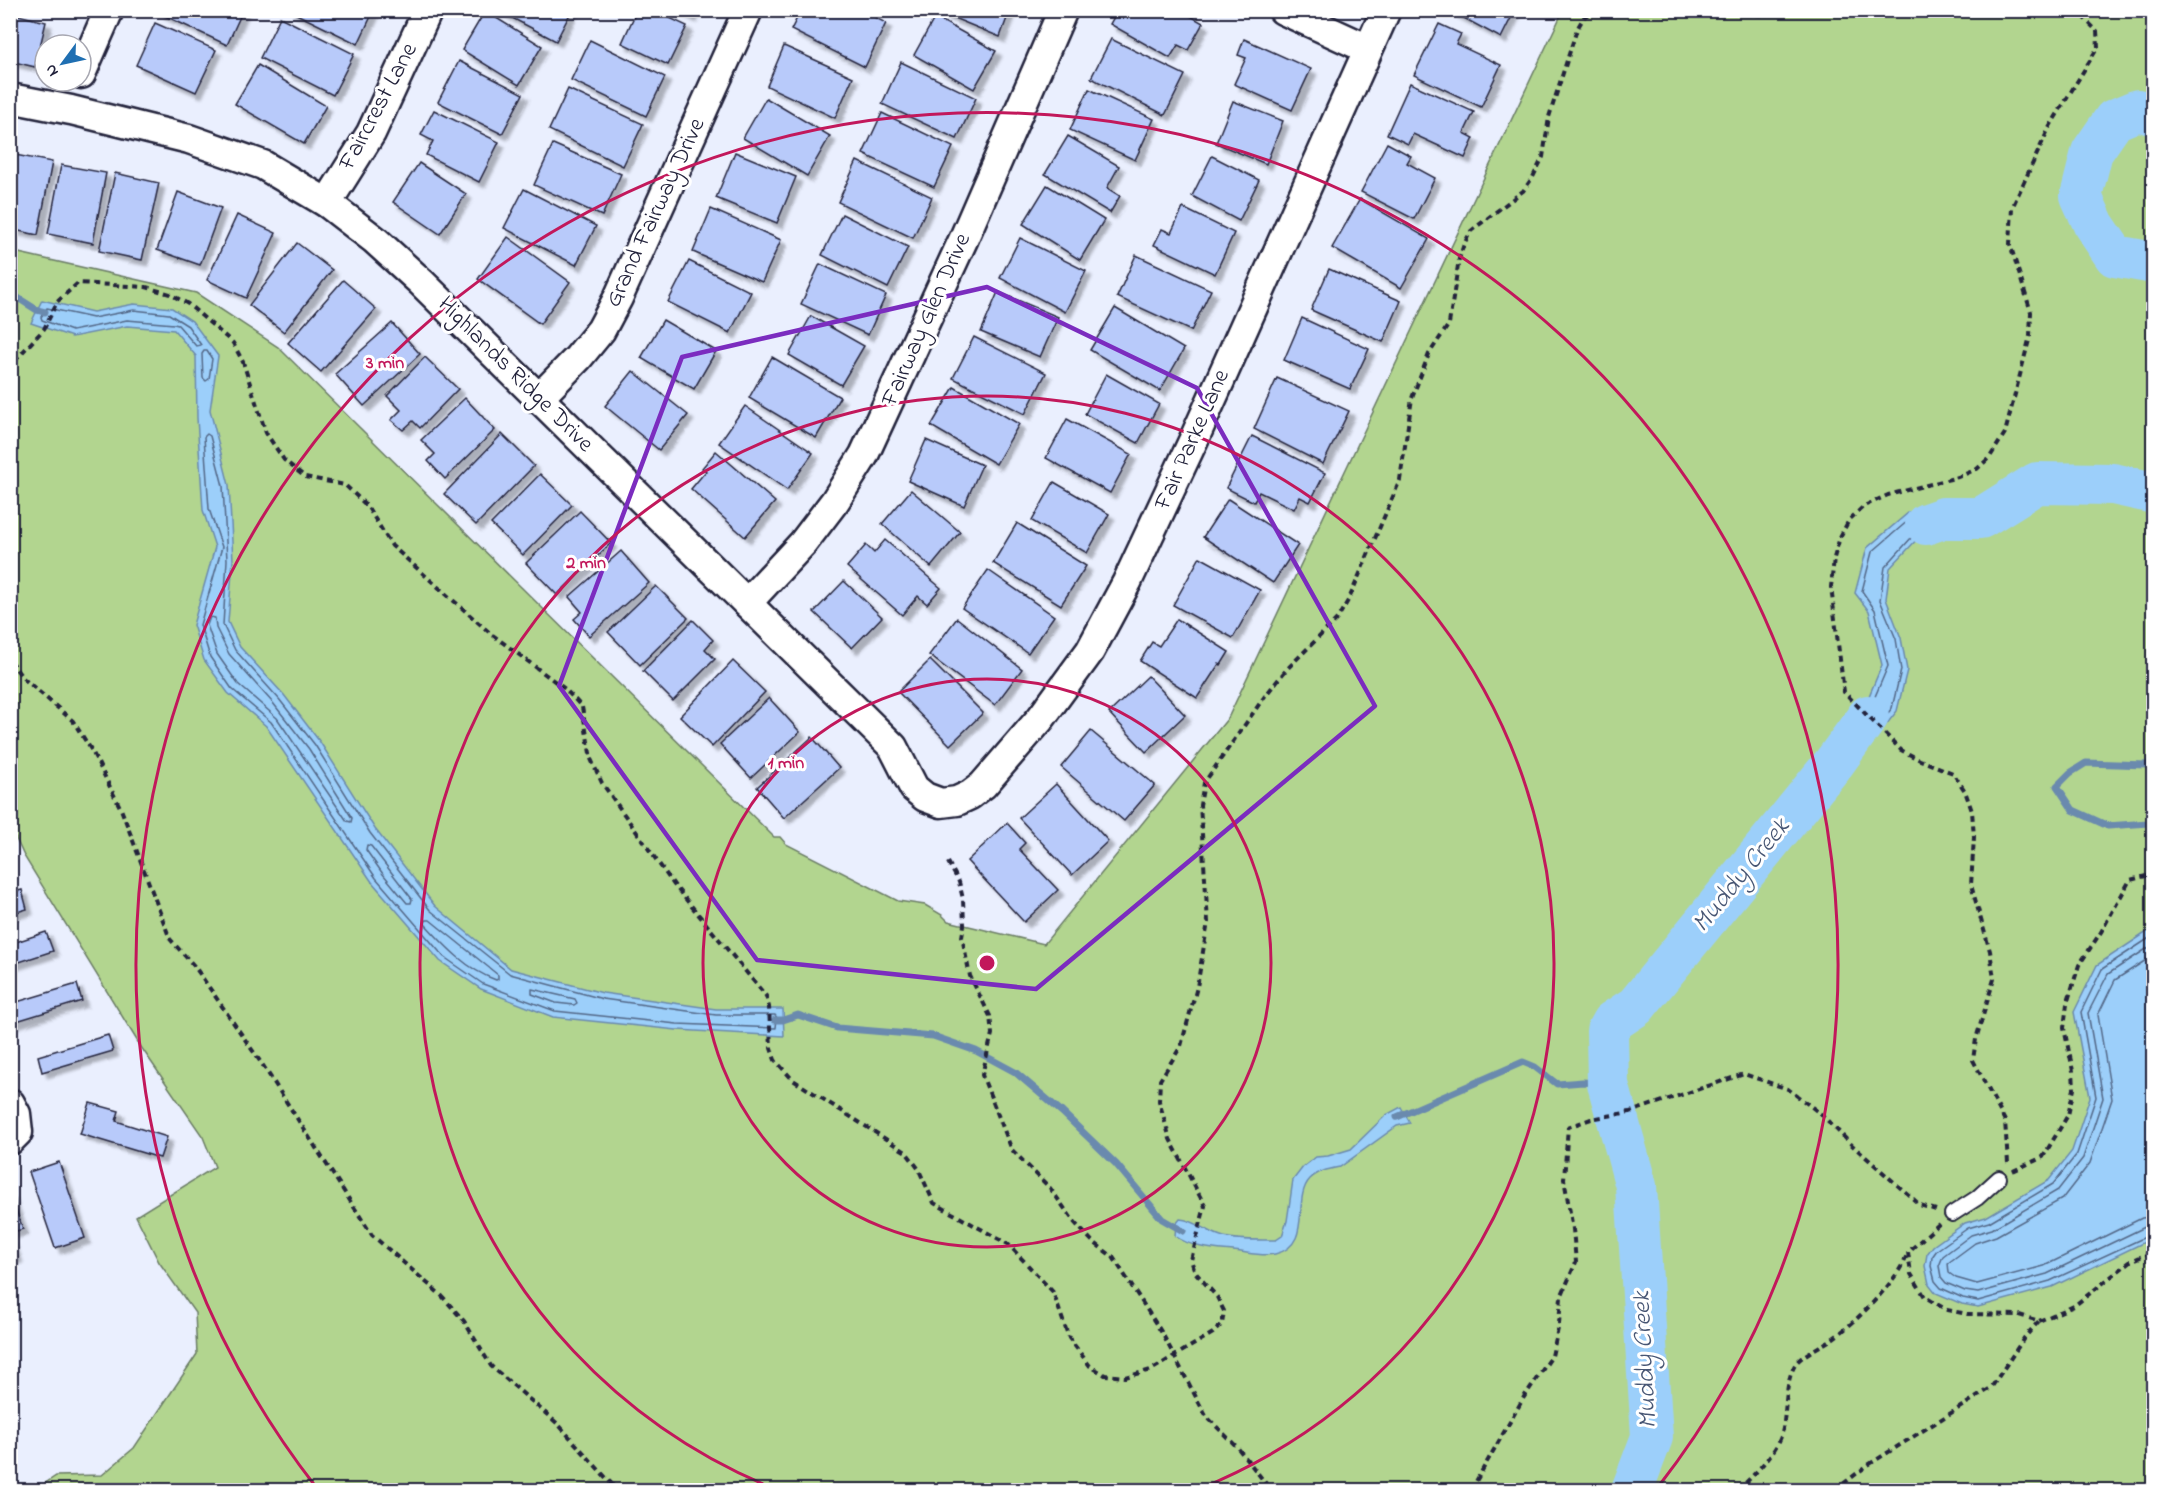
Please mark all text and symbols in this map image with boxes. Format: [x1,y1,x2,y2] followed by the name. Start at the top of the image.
[33,33,93,93] north arrow
[330,37,427,178] street label: Faircrest Lane
[39,59,65,81] text: N
[597,112,716,314] street label: Grand Fairway Drive
[873,228,982,413] street label: Fairway Glen Drive
[429,289,601,461] street label: Highlands Ridge Drive
[365,351,404,377] text: 3 min
[1146,364,1240,517] street label: Fair Parke Lane
[565,551,606,577] text: 2 min
[768,751,804,777] text: 1 min
[1684,809,1801,941] water label: Muddy Creek
[977,953,997,973] centre of rings
[1623,1289,1669,1430] water label: Muddy Creek

